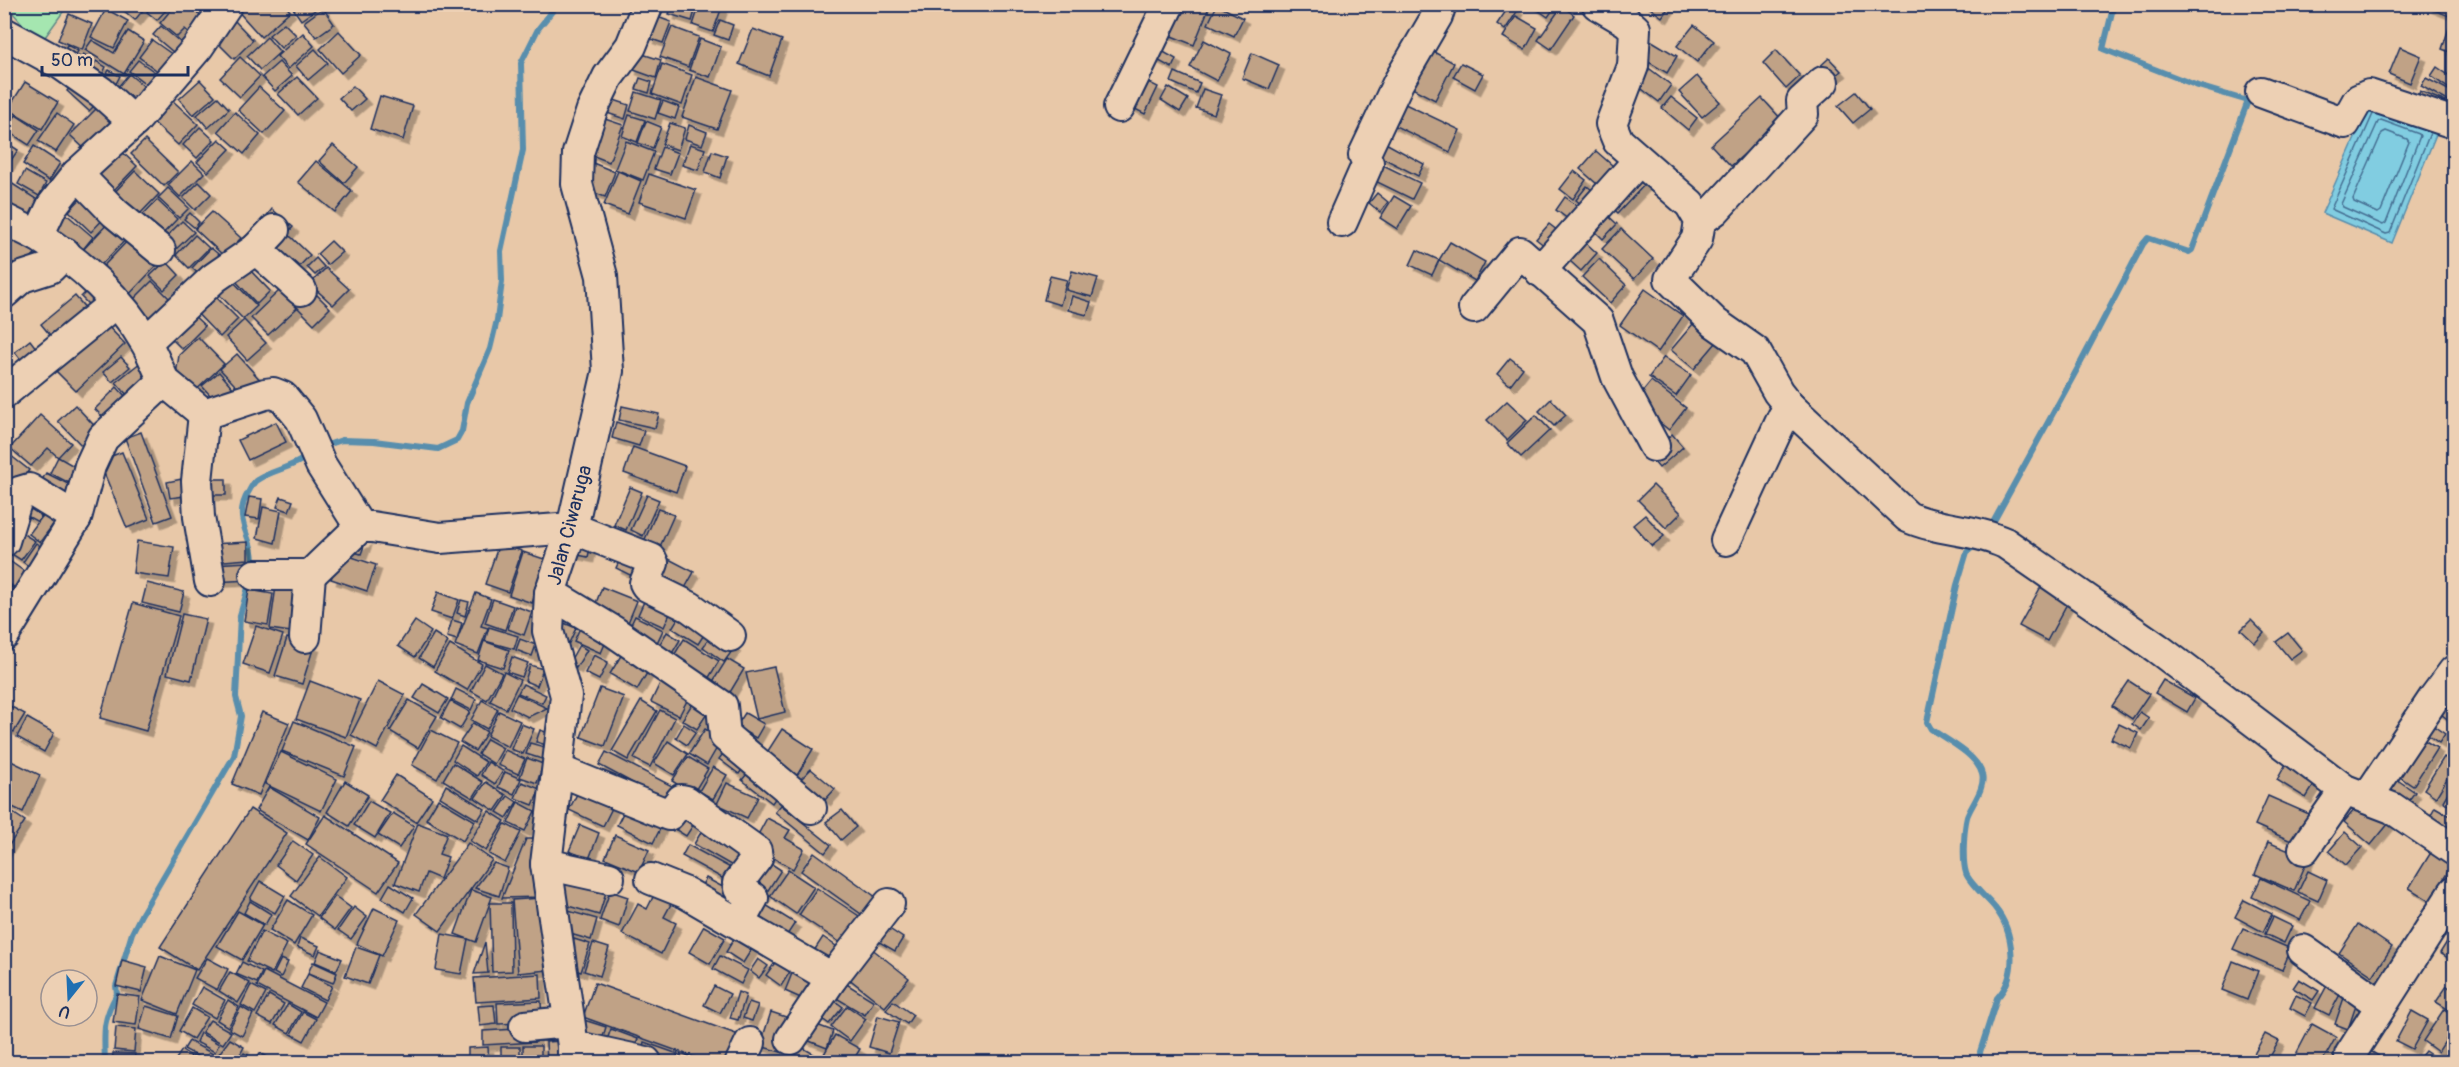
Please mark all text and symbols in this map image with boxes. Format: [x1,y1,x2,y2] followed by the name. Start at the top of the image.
[42,39,188,77] scale bar
[51,49,93,72] text: 50 m
[541,462,598,588] street label: Jalan Ciwaruga
[39,968,99,1028] north arrow
[56,1000,73,1022] text: U

